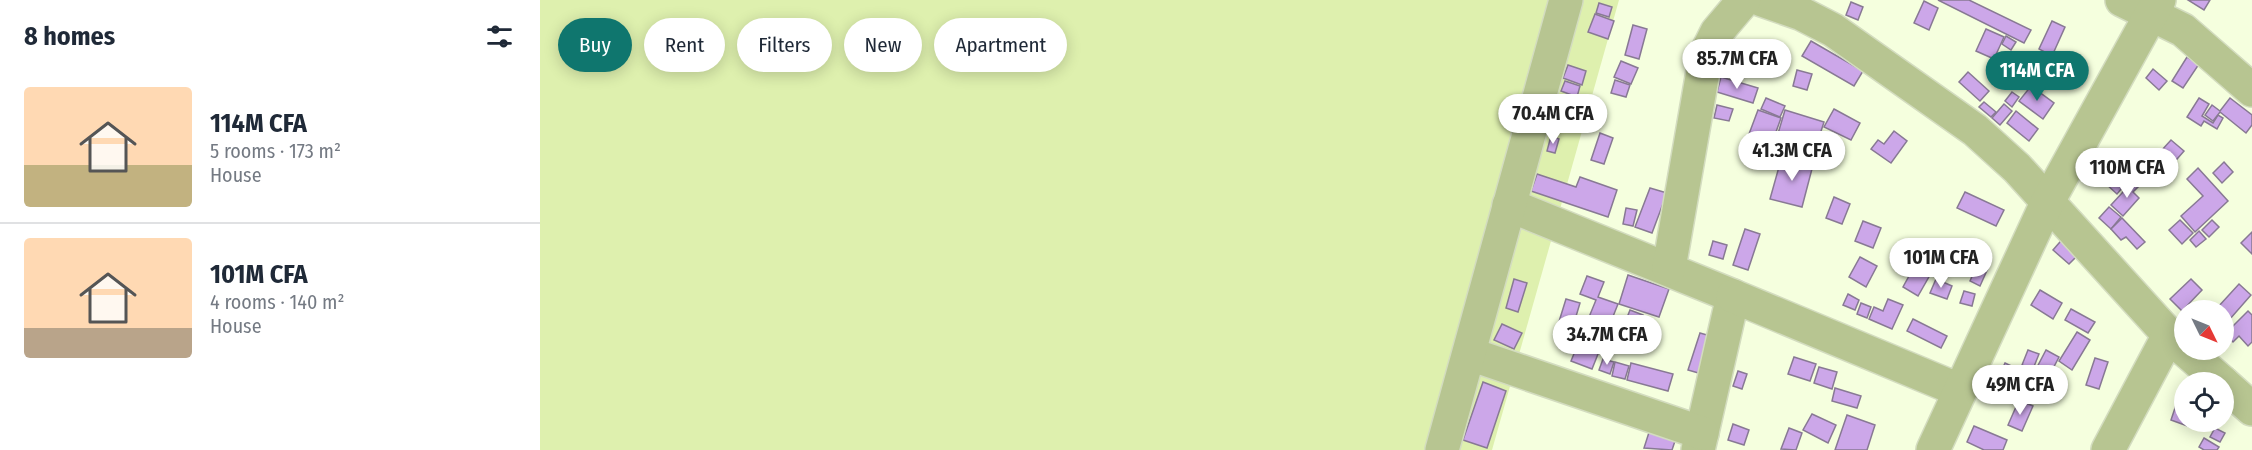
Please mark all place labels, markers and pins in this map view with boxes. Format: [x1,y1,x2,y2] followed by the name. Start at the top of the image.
[1668,39,1806,90] pin: 85.7M CFA
[1975,51,2099,102] pin: 114M CFA
[1484,94,1622,145] pin: 70.4M CFA
[1723,131,1861,182] pin: 41.3M CFA
[2065,148,2189,199] pin: 110M CFA
[1879,238,2003,289] pin: 101M CFA
[1538,315,1676,366] pin: 34.7M CFA
[1965,365,2075,416] pin: 49M CFA

